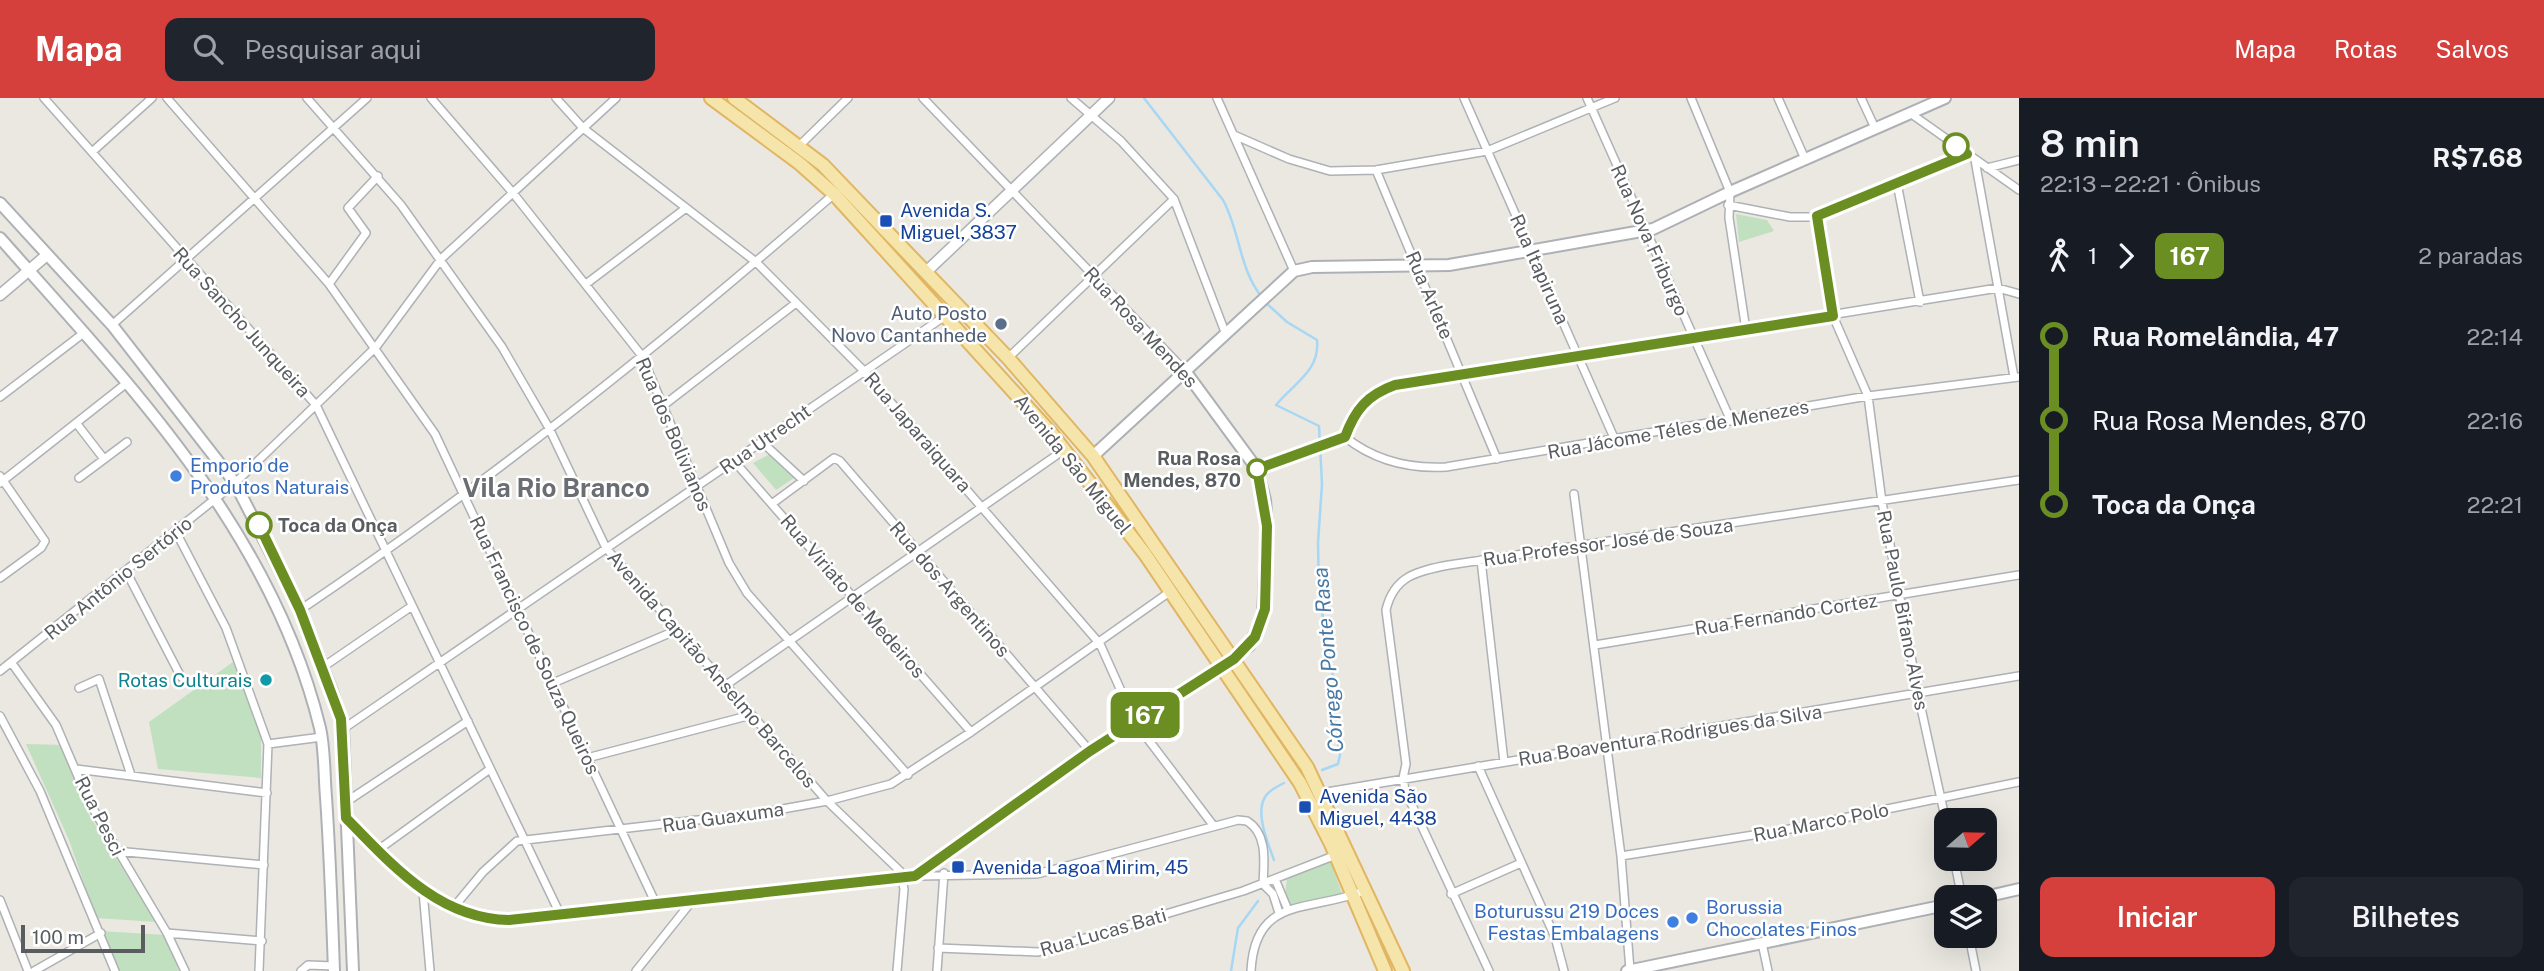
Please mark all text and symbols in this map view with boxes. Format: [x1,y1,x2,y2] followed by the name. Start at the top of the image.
[165,18,655,81] search box
[35,30,123,68] text: Mapa
[189,30,227,68] icon: search
[245,34,421,65] text: Pesquisar aqui
[2234,35,2296,63] text: Mapa
[2334,35,2397,63] text: Rotas
[2435,35,2509,63] text: Salvos
[2040,121,2140,166] text: 8 min
[1943,133,1969,159] unlabelled marker
[2432,142,2523,173] text: R$7.68
[1607,161,1693,319] street label: Rua Nova Friburgo
[2040,170,2261,197] text: 22:13 – 22:21 · Ônibus
[900,199,1017,243] place label: Avenida S. Miguel, 3837
[1506,211,1574,327] street label: Rua Itapiruna
[878,213,894,229] marker: Avenida S. Miguel, 3837
[2040,237,2078,275] icon: walk
[2107,237,2145,275] icon: forward
[169,242,315,402] street label: Rua Sancho Junqueira
[2088,242,2097,269] text: 1
[2169,242,2210,270] text: 167
[2418,242,2523,269] text: 2 paradas
[1402,248,1458,342] street label: Rua Arlete
[1079,262,1203,392] street label: Rua Rosa Mendes
[831,302,987,346] place label: Auto Posto Novo Cantanhede
[993,316,1009,332] marker: Auto Posto Novo Cantanhede
[2092,321,2339,352] text: Rua Romelândia, 47
[2467,323,2523,350] text: 22:14
[632,354,716,514] street label: Rua dos Bolivianos
[860,368,976,496] street label: Rua Japaraiquara
[1010,390,1136,538] street label: Avenida São Miguel
[1546,395,1810,463] street label: Rua Jácome Téles de Menezes
[715,400,815,478] street label: Rua Utrecht
[2092,405,2367,436] text: Rua Rosa Mendes, 870
[2467,407,2523,434] text: 22:16
[1123,447,1241,491] place label: Rua Rosa Mendes, 870
[190,454,349,498] place label: Emporio de Produtos Naturais
[1247,459,1267,479] marker: Rua Rosa Mendes, 870
[168,468,184,484] marker: Emporio de Produtos Naturais
[462,472,650,503] district label: Vila Rio Branco
[2092,489,2256,520] text: Toca da Onça
[2467,491,2523,518] text: 22:21
[1873,508,1933,712] street label: Rua Paulo Bifano Alves
[776,510,930,682] street label: Rua Viriato de Medeiros
[40,512,196,644] street label: Rua Antônio Sertório
[246,512,272,538] marker: Toca da Onça
[465,512,605,778] street label: Rua Francisco de Souza Queiros
[278,514,398,536] place label: Toca da Onça
[1482,514,1734,570] street label: Rua Professor José de Souza
[885,517,1015,661] street label: Rua dos Argentinos
[603,546,821,792] street label: Avenida Capitão Anselmo Barcelos
[1307,566,1349,754] water label: Córrego Ponte Rasa
[1693,589,1879,639] street label: Rua Fernando Cortez
[118,669,252,691] place label: Rotas Culturais
[258,672,274,688] marker: Rotas Culturais
[1105,692,1185,738] line badge: 167
[1517,700,1823,770] street label: Rua Boaventura Rodrigues da Silva
[1125,701,1165,729] text: 167
[71,773,129,859] street label: Rua Pesci
[1319,785,1437,829] place label: Avenida São Miguel, 4438
[661,798,785,836] street label: Rua Guaxuma
[1751,798,1891,846] street label: Rua Marco Polo
[1297,799,1313,815] marker: Avenida São Miguel, 4438
[1934,808,1997,872] north arrow
[1934,808,1997,948] map controls
[972,856,1188,878] place label: Avenida Lagoa Mirim, 45
[950,859,966,875] marker: Avenida Lagoa Mirim, 45
[2040,877,2275,957] button: Iniciar
[2289,877,2523,957] button: Bilhetes
[1934,885,1997,948] button: layers
[1706,896,1857,940] place label: Borussia Chocolates Finos
[1474,900,1659,944] place label: Boturussu 219 Doces Festas Embalagens
[1037,903,1169,961] street label: Rua Lucas Bati
[1684,910,1700,926] marker: Borussia Chocolates Finos
[1665,914,1681,930] marker: Boturussu 219 Doces Festas Embalagens
[21,922,145,954] scale bar
[32,926,84,948] text: 100 m

